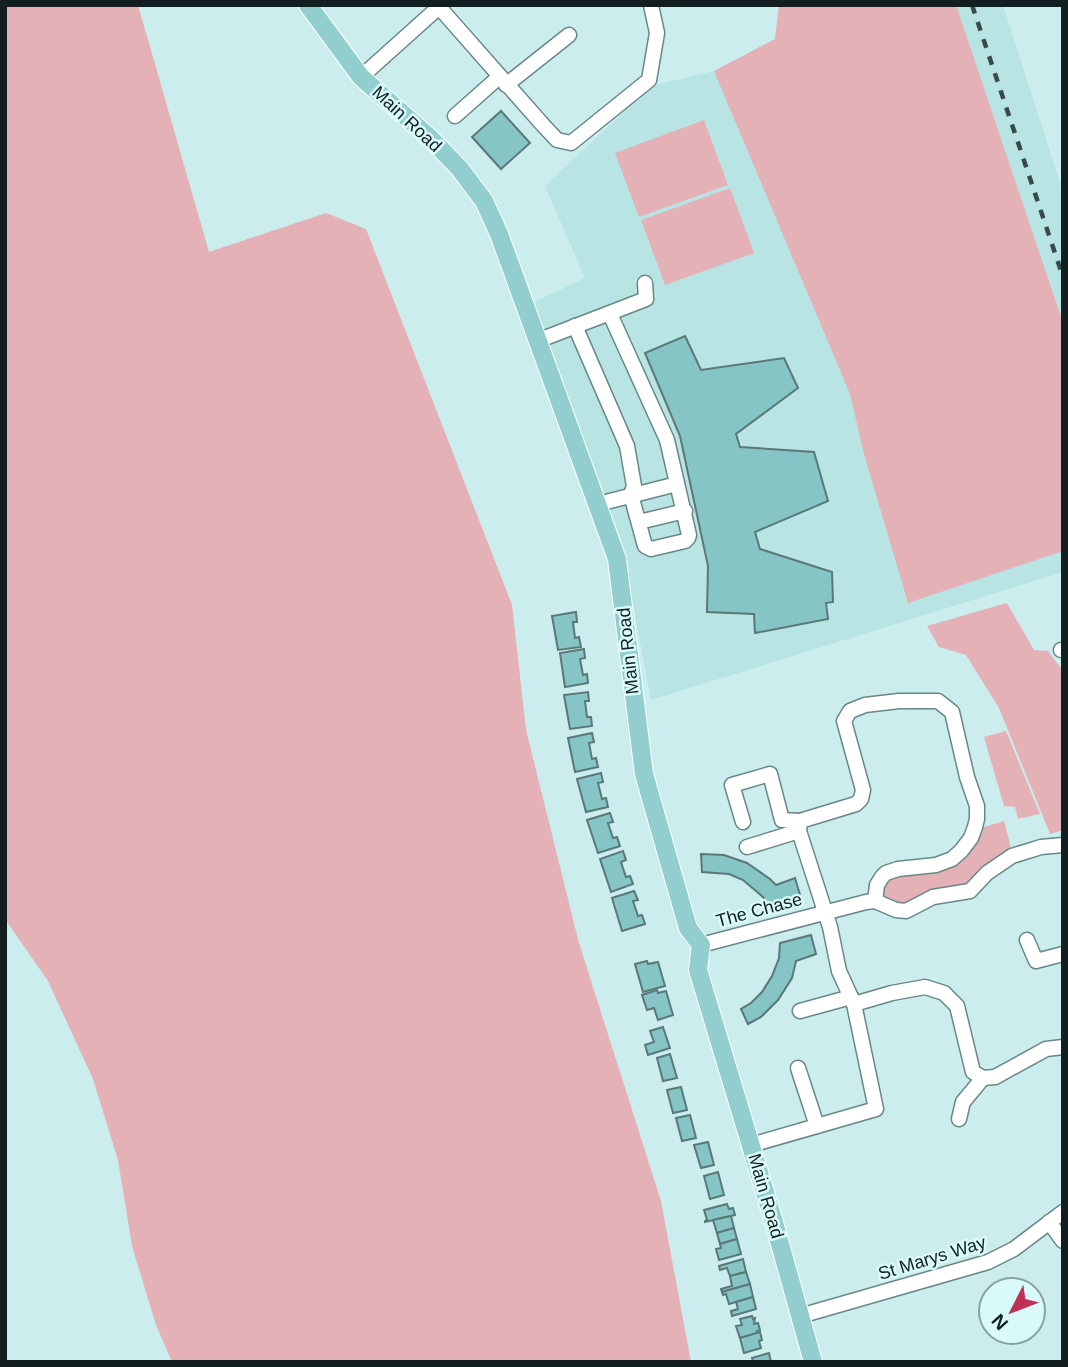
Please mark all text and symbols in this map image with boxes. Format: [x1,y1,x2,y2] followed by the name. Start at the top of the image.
[368,82,446,156] street label: Main Road
[614,607,642,695] street label: Main Road
[714,889,804,931] street label: The Chase
[744,1151,788,1241] street label: Main Road
[876,1232,988,1284] street label: St Marys Way
[977,1276,1047,1346] north arrow
[987,1310,1012,1334] text: N

